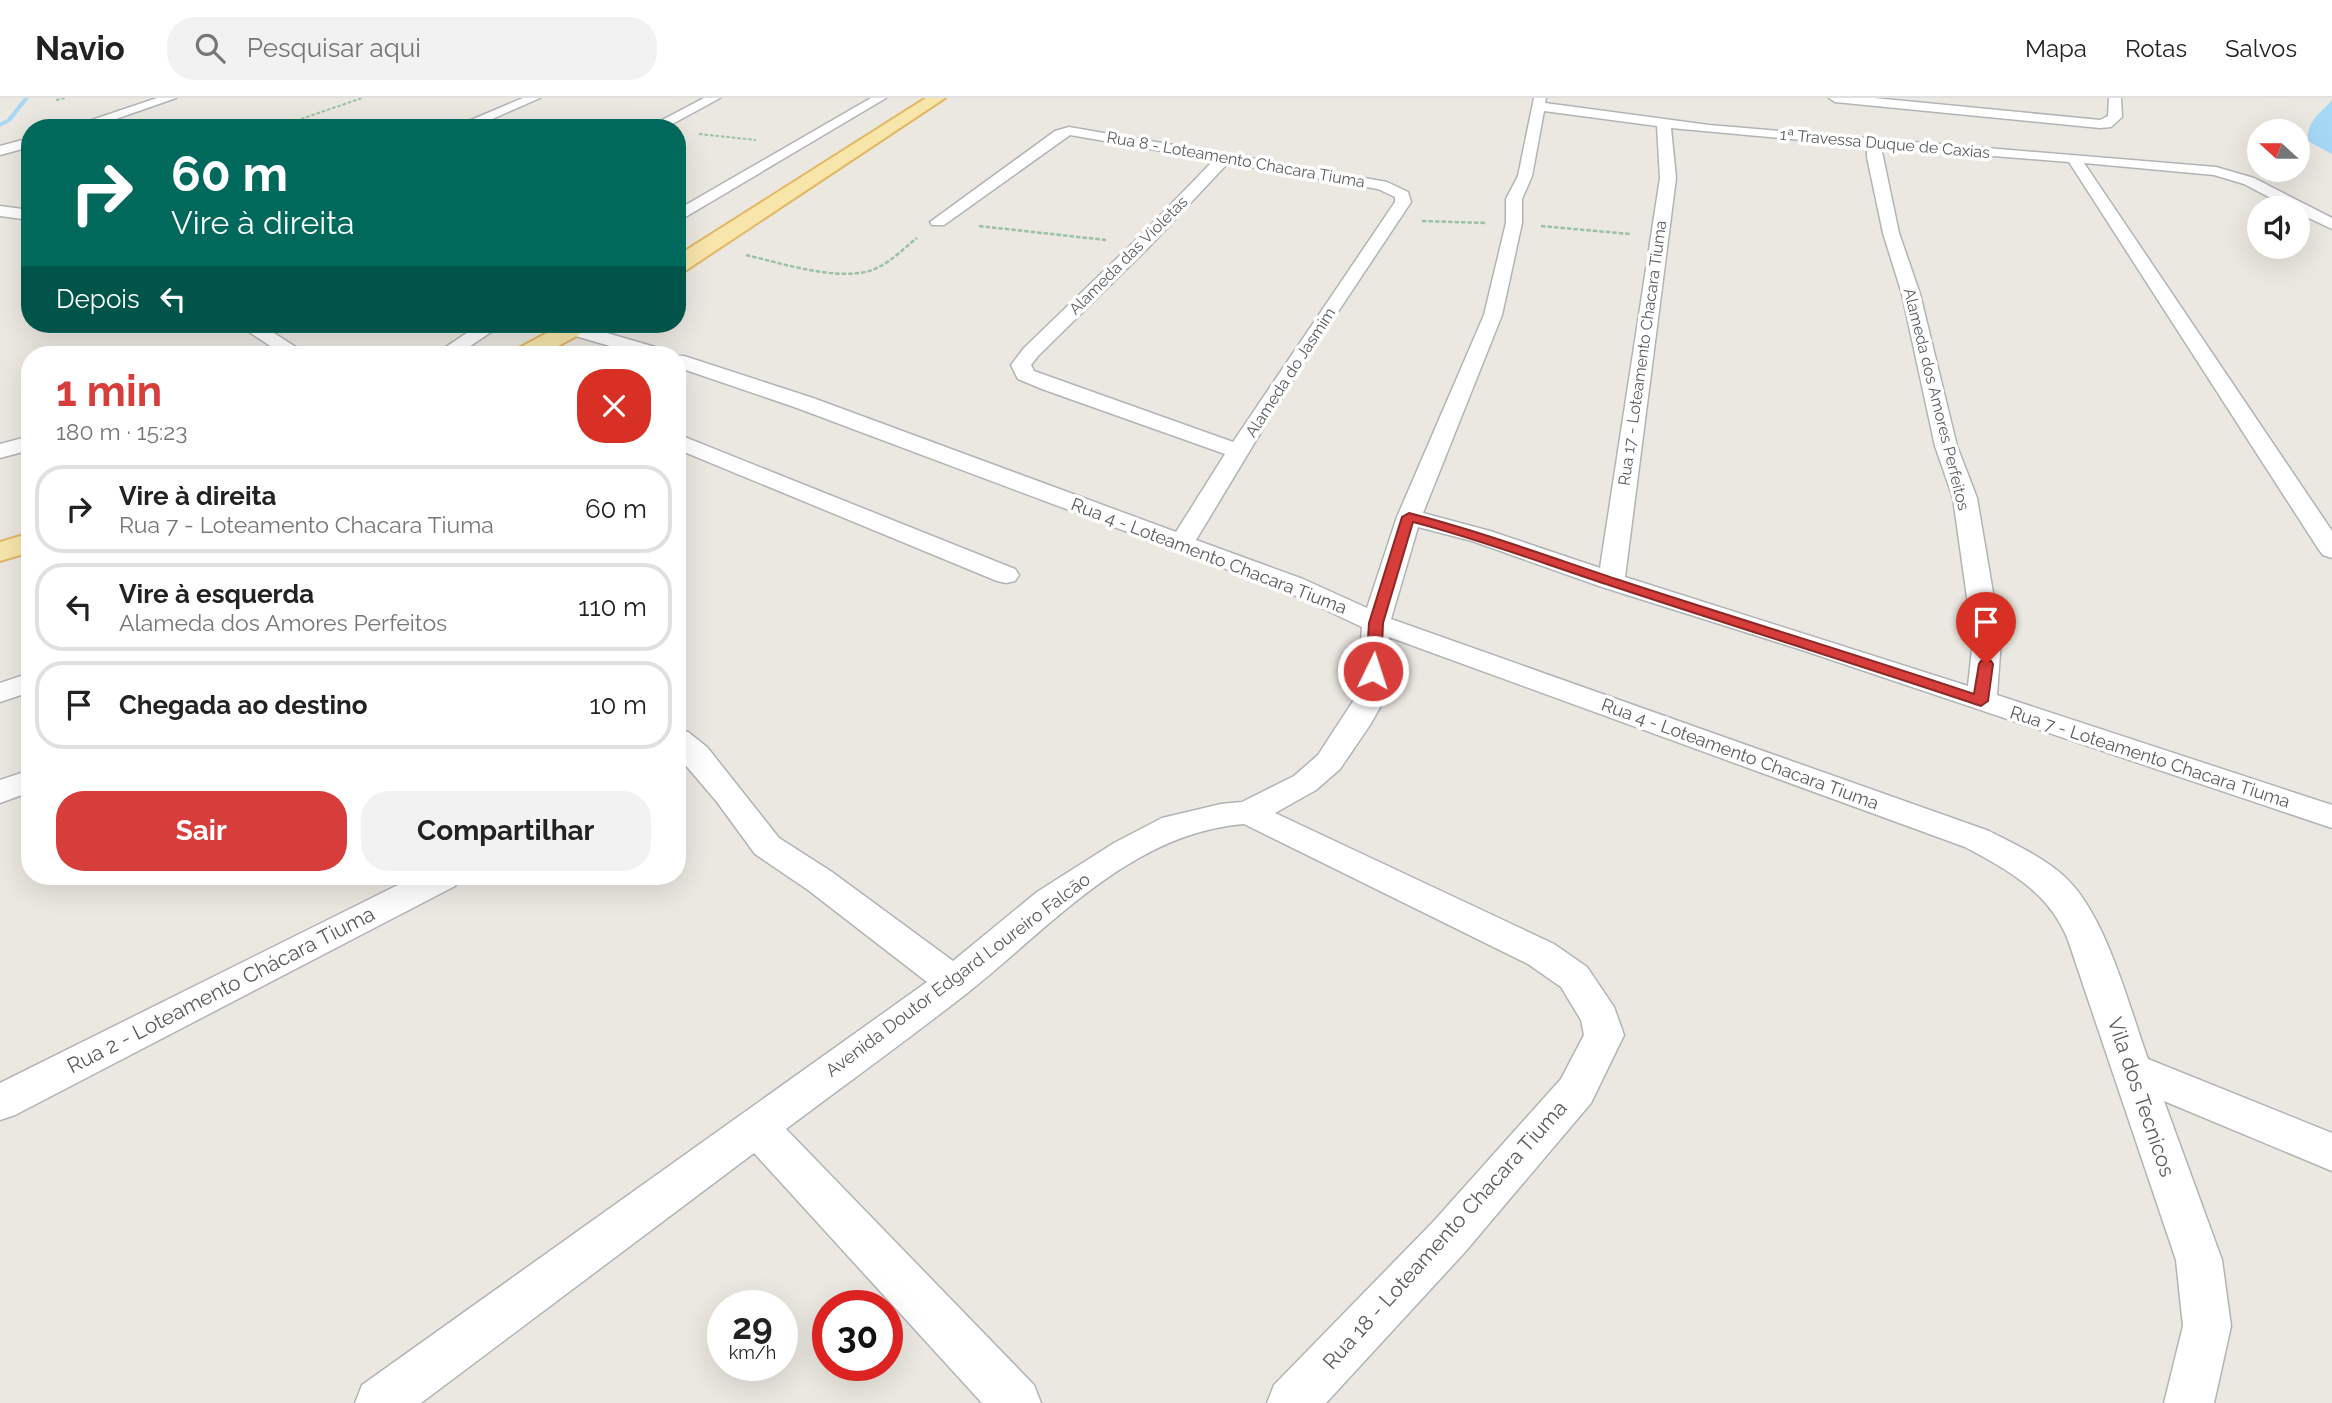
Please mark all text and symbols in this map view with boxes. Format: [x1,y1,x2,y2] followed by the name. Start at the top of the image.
[167,17,657,80] search box
[35,29,125,68] text: Navio
[191,29,229,67] icon: search
[247,33,421,63] text: Pesquisar aqui
[2025,34,2087,63] text: Mapa
[2125,34,2187,63] text: Rotas
[2225,34,2297,63] text: Salvos
[2247,119,2310,182] north arrow
[2247,119,2310,259] map controls
[1779,125,1991,162] street label: 1ª Travessa Duque de Caxias
[1105,127,1366,192] street label: Rua 8 - Loteamento Chacara Tiuma
[171,145,288,202] text: 60 m
[56,147,147,238] icon: right
[1065,192,1192,319] street label: Alameda das Violetas
[2247,196,2310,259] button: sound
[171,204,354,241] text: Vire à direita
[1614,219,1671,487] street label: Rua 17 - Loteamento Chacara Tiuma
[154,280,192,318] icon: left
[56,284,140,314] text: Depois
[1900,286,1973,512] street label: Alameda dos Amores Perfeitos
[1241,304,1339,441] street label: Alameda do Jasmim
[56,367,162,416] text: 1 min
[577,369,651,443] button: close
[56,418,188,445] text: 180 m · 15:23
[119,481,276,511] text: Vire à direita
[60,490,98,528] icon: right
[1068,493,1350,618] street label: Rua 4 - Loteamento Chacara Tiuma
[585,494,647,524] text: 60 m
[119,511,494,538] text: Rua 7 - Loteamento Chacara Tiuma
[119,579,314,609] text: Vire à esquerda
[60,588,98,626] icon: left
[578,592,647,622] text: 110 m
[1956,592,2016,664] pin
[1967,603,2005,641] icon: arrive
[119,609,447,636] text: Alameda dos Amores Perfeitos
[1336,634,1410,708] position arrow
[60,686,98,724] icon: arrive
[119,690,368,720] text: Chegada ao destino
[589,690,647,720] text: 10 m
[1599,693,1882,814] street label: Rua 4 - Loteamento Chacara Tiuma
[2007,701,2293,812] street label: Rua 7 - Loteamento Chacara Tiuma
[56,791,347,871] button: Sair
[361,791,651,871] button: Compartilhar
[821,868,1094,1081] street label: Avenida Doutor Edgard Loureiro Falcão
[63,901,379,1078] street label: Rua 2 - Loteamento Chácara Tiuma
[2102,1014,2180,1180] street label: Vila dos Tecnicos
[1317,1095,1572,1374] street label: Rua 18 - Loteamento Chacara Tiuma
[812,1290,903,1381] speed limit sign: 30
[732,1306,773,1347] text: 29
[729,1342,776,1363] text: km/h

